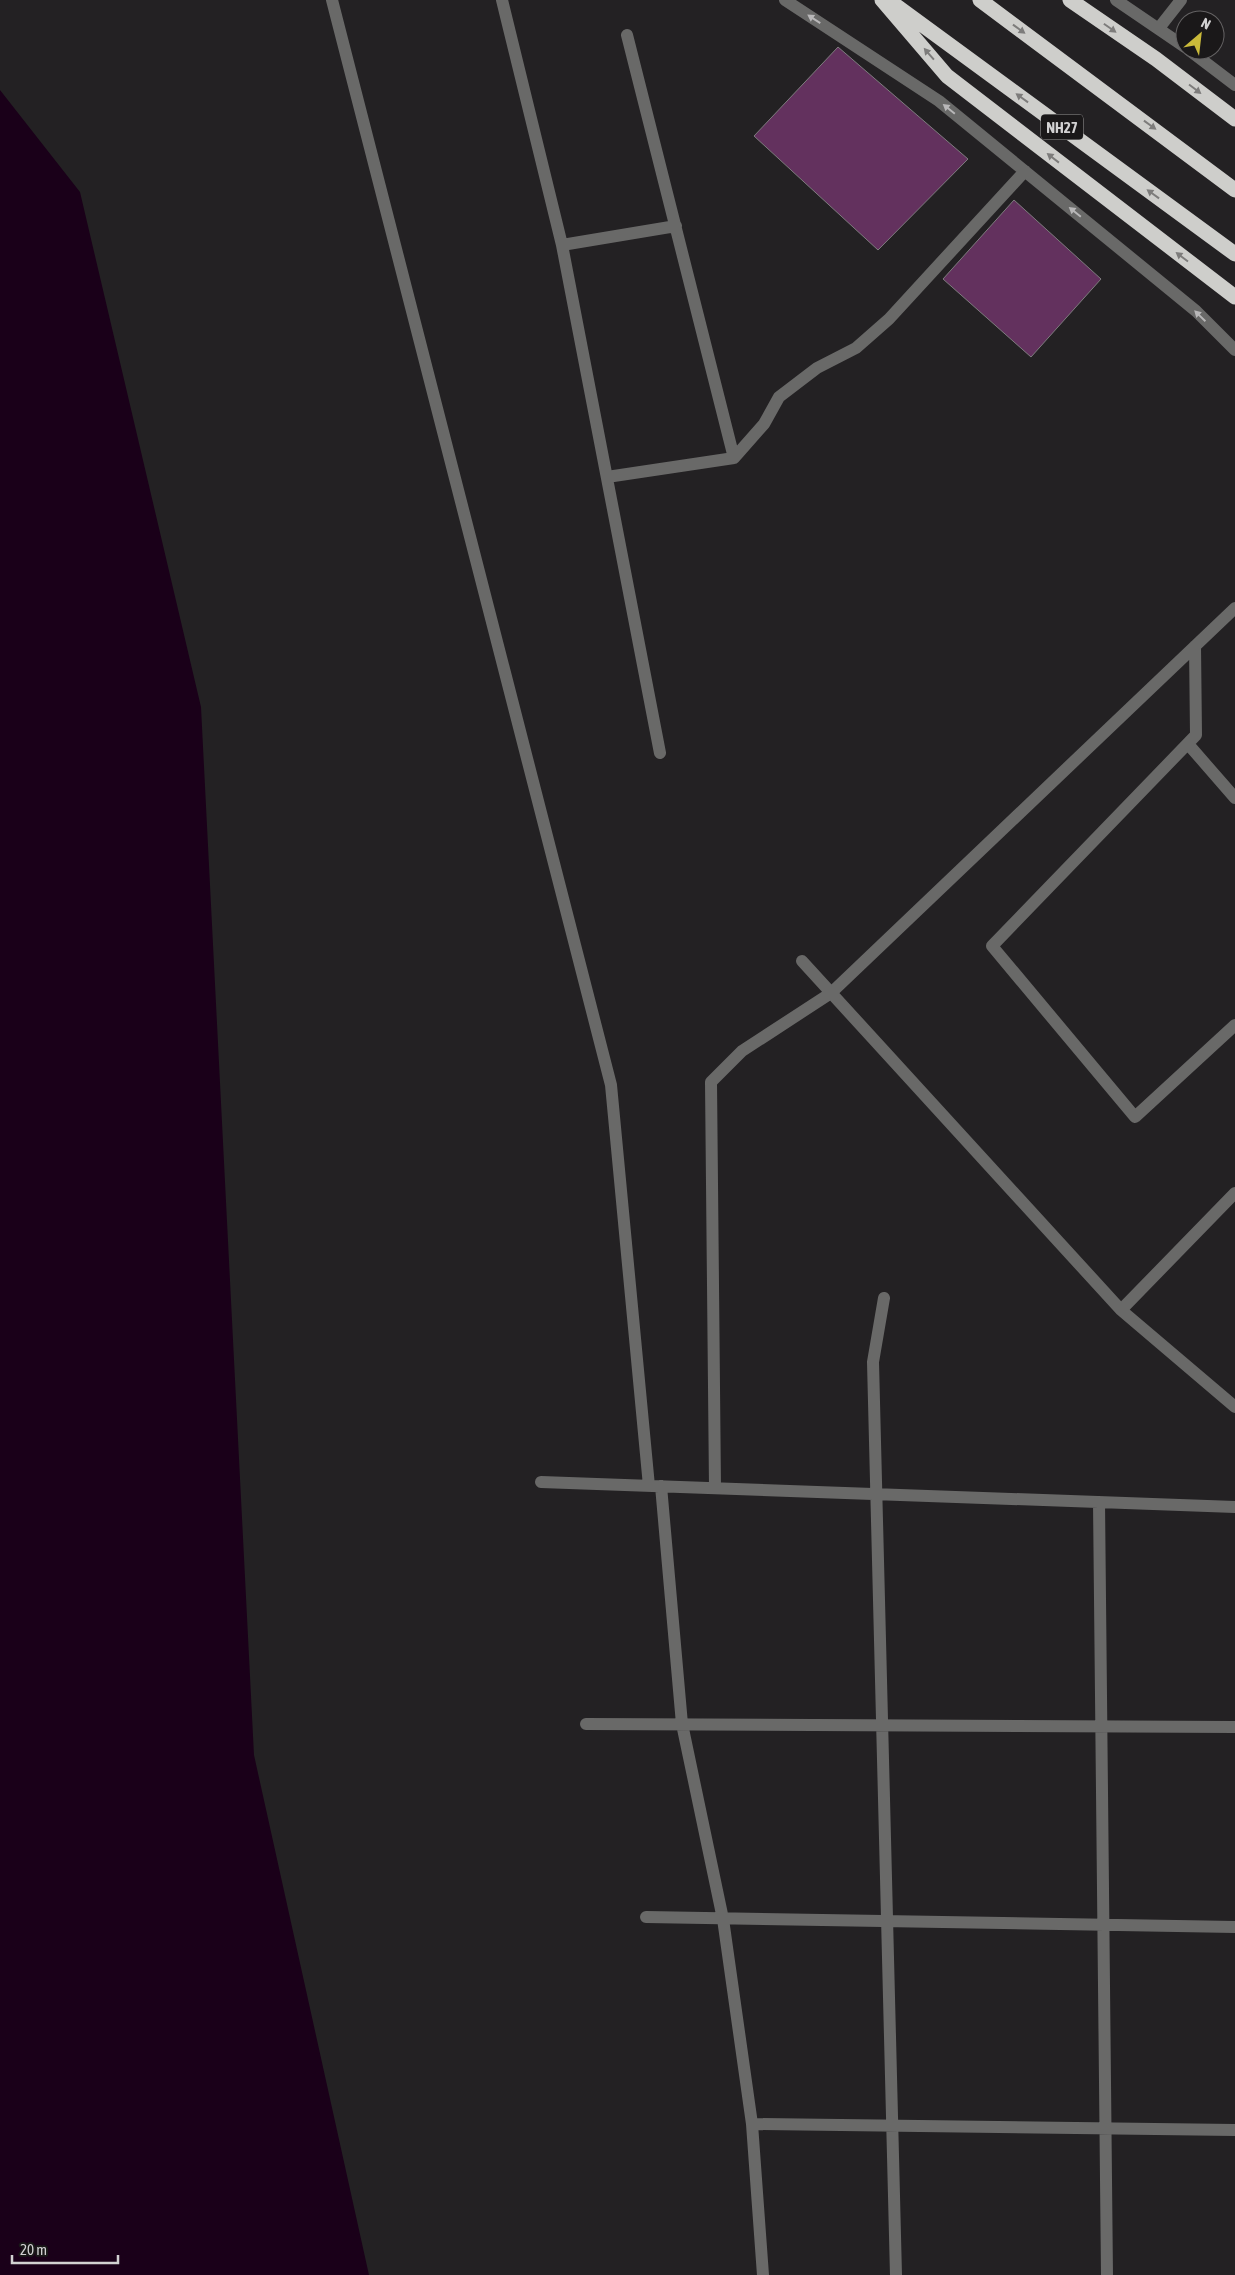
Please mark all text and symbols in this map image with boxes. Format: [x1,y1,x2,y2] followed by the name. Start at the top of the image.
[1175,10,1225,60] north arrow
[807,14,821,24] one-way arrow
[1199,15,1214,33] text: N
[1103,23,1117,33] one-way arrow
[1012,24,1026,34] one-way arrow
[923,48,934,61] one-way arrow
[1188,84,1201,94] one-way arrow
[1015,93,1029,103] one-way arrow
[943,104,956,115] one-way arrow
[1041,114,1083,140] road number: NH27
[1143,120,1156,131] one-way arrow
[1046,153,1060,163] one-way arrow
[1146,189,1160,199] one-way arrow
[1069,207,1082,218] one-way arrow
[1175,252,1189,262] one-way arrow
[1194,310,1206,322] one-way arrow
[12,2232,119,2264] scale bar
[20,2241,47,2258] text: 20 m

